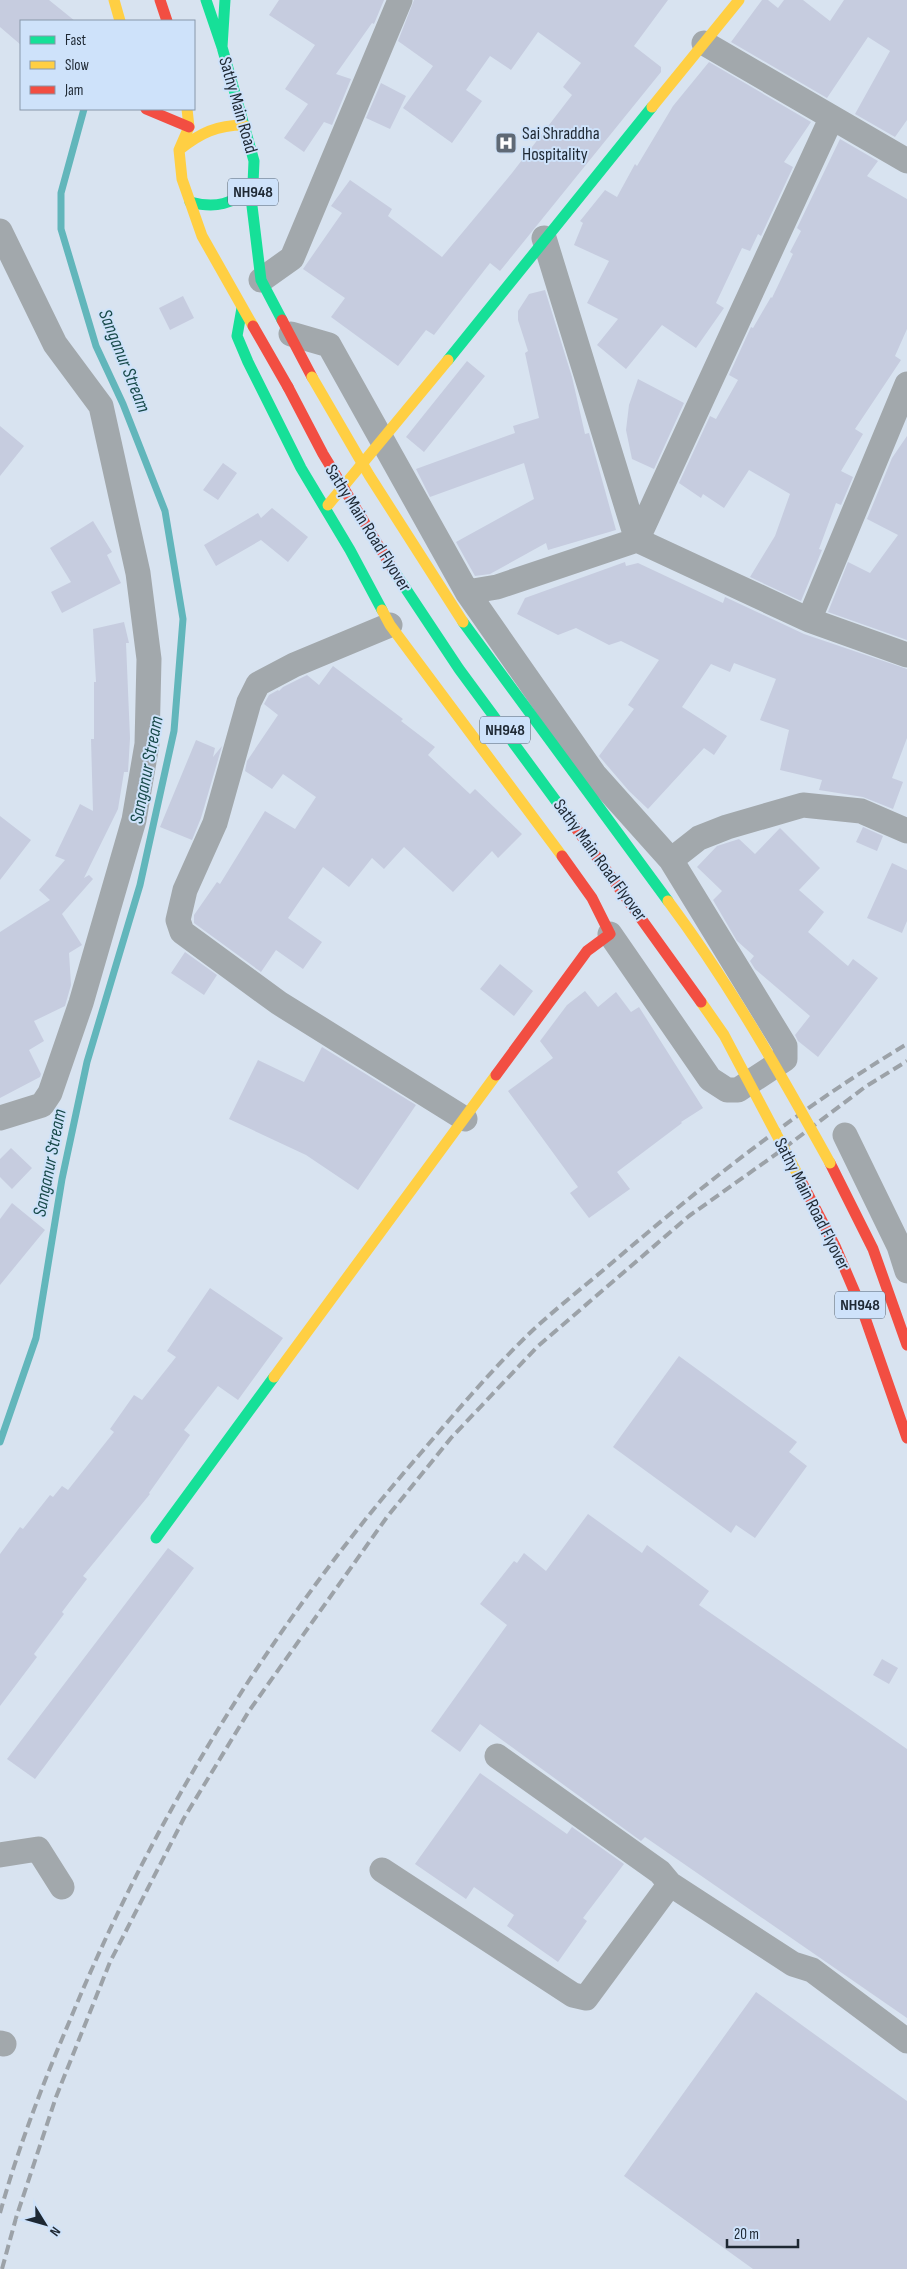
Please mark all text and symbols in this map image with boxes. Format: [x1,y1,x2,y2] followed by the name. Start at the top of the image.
[20,20,195,110] legend
[65,31,87,50] text: Fast
[214,54,262,156] street label: Sathy Main Road
[65,56,89,75] text: Slow
[64,81,83,100] text: Jam
[522,123,600,165] place label: Sai Shraddha Hospitality
[494,131,518,155] hospital icon: Sai Shraddha Hospitality
[228,178,278,206] road number: NH948
[93,306,155,416] water label: Sanganur Stream
[321,461,415,595] street label: Sathy Main Road Flyover
[125,714,169,826] water label: Sanganur Stream
[480,716,530,744] road number: NH948
[549,795,651,925] street label: Sathy Main Road Flyover
[28,1107,72,1219] water label: Sanganur Stream
[770,1134,854,1274] street label: Sathy Main Road Flyover
[835,1292,885,1318] road number: NH948
[20,2199,70,2249] north arrow
[727,2216,798,2248] scale bar
[46,2223,64,2240] text: N
[734,2225,759,2244] text: 20 m

